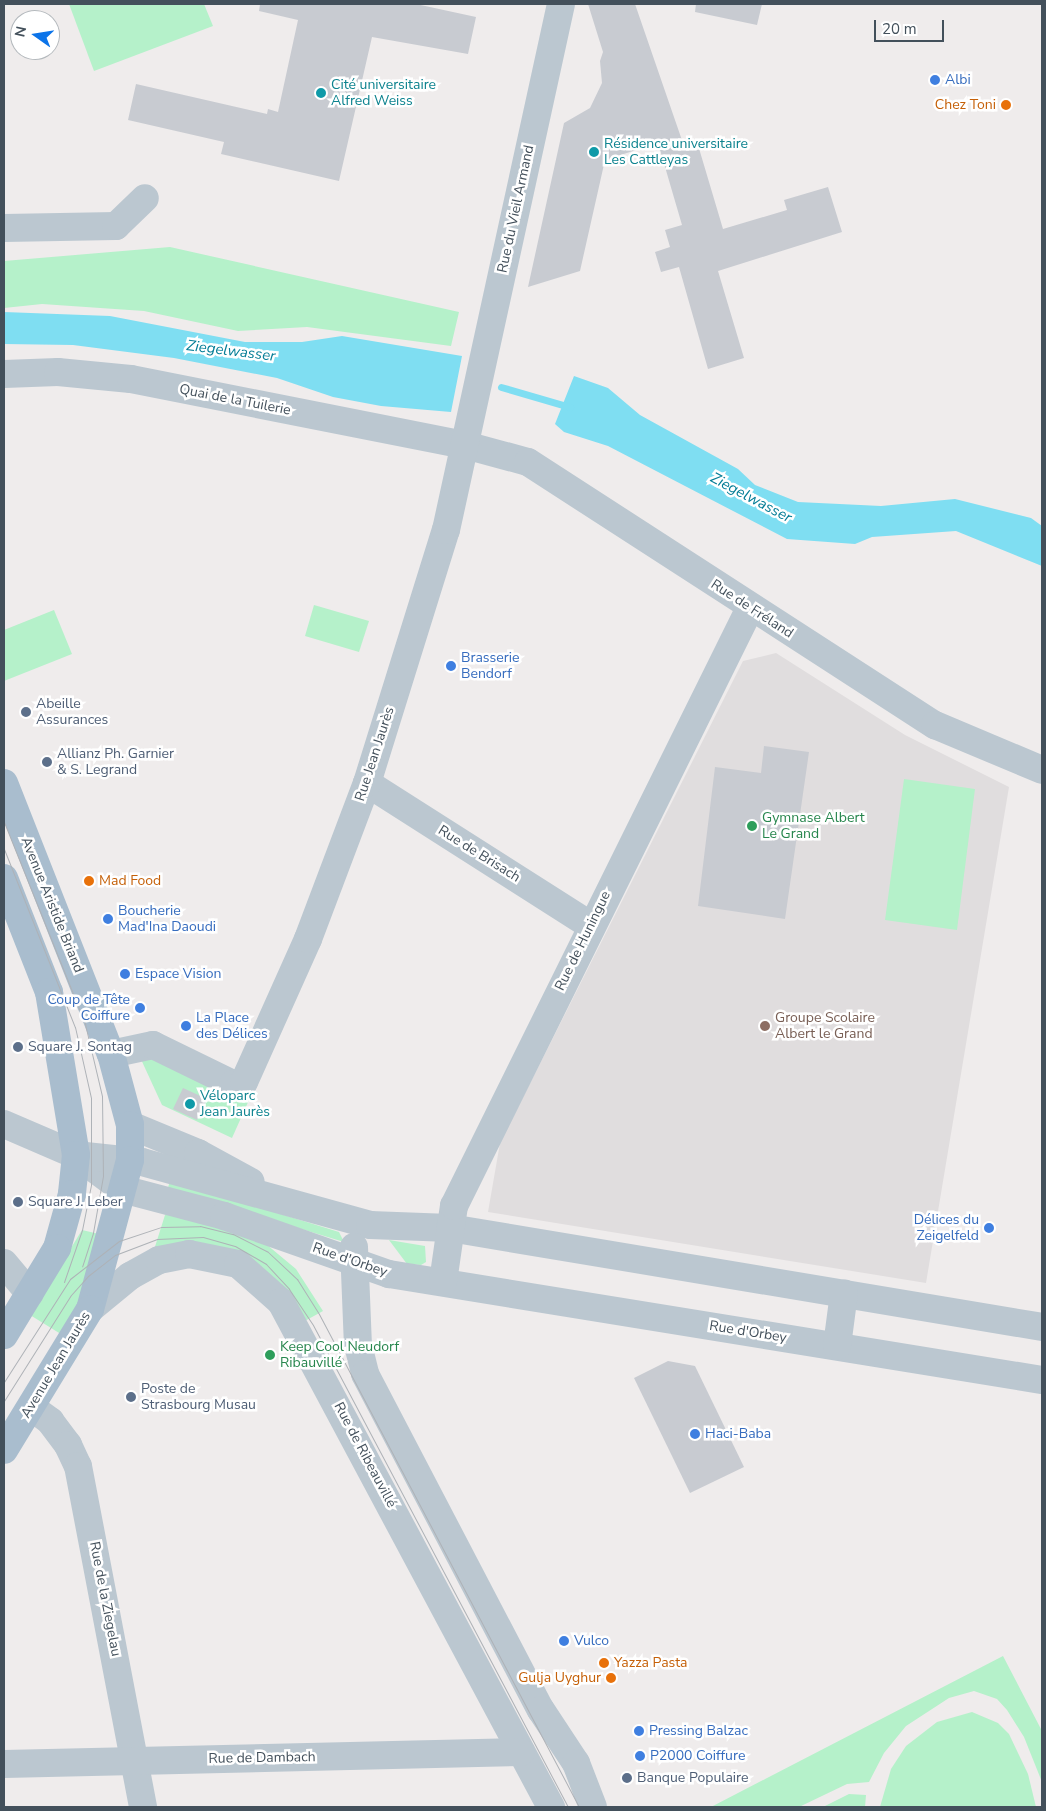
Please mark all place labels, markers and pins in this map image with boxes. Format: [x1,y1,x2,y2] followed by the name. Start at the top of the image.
[945,72,971,88] place label: Albi
[929,74,941,86] marker: Albi
[331,77,436,110] place label: Cité universitaire Alfred Weiss
[315,87,327,99] marker: Cité universitaire Alfred Weiss
[935,97,996,113] place label: Chez Toni
[1000,99,1012,111] marker: Chez Toni
[604,136,748,168] place label: Résidence universitaire Les Cattleyas
[588,146,600,158] marker: Résidence universitaire Les Cattleyas
[461,650,519,682] place label: Brasserie Bendorf
[445,660,457,672] marker: Brasserie Bendorf
[36,696,108,729] place label: Abeille Assurances
[20,706,32,718] marker: Abeille Assurances
[57,746,174,779] place label: Allianz Ph. Garnier & S. Legrand
[41,756,53,768] marker: Allianz Ph. Garnier & S. Legrand
[762,810,865,842] place label: Gymnase Albert Le Grand
[746,820,758,832] marker: Gymnase Albert Le Grand
[99,873,161,889] place label: Mad Food
[83,875,95,887] marker: Mad Food
[118,903,216,936] place label: Boucherie Mad'Ina Daoudi
[102,913,114,925] marker: Boucherie Mad'Ina Daoudi
[135,966,221,982] place label: Espace Vision
[119,968,131,980] marker: Espace Vision
[47,992,130,1024] place label: Coup de Tête Coiffure
[134,1002,146,1014] marker: Coup de Tête Coiffure
[196,1010,268,1042] place label: La Place des Délices
[775,1010,875,1042] place label: Groupe Scolaire Albert le Grand
[180,1020,192,1032] marker: La Place des Délices
[759,1020,771,1032] marker: Groupe Scolaire Albert le Grand
[28,1039,132,1055] place label: Square J. Sontag
[12,1041,24,1053] marker: Square J. Sontag
[200,1088,270,1120] place label: Véloparc Jean Jaurès
[184,1098,196,1110] marker: Véloparc Jean Jaurès
[28,1194,123,1210] place label: Square J. Leber
[12,1196,24,1208] marker: Square J. Leber
[914,1212,979,1244] place label: Délices du Zeigelfeld
[983,1222,995,1234] marker: Délices du Zeigelfeld
[280,1339,399,1371] place label: Keep Cool Neudorf Ribauvillé
[264,1349,276,1361] marker: Keep Cool Neudorf Ribauvillé
[141,1381,256,1414] place label: Poste de Strasbourg Musau
[125,1391,137,1403] marker: Poste de Strasbourg Musau
[705,1426,771,1442] place label: Haci-Baba
[689,1428,701,1440] marker: Haci-Baba
[574,1633,609,1649] place label: Vulco
[558,1635,570,1647] marker: Vulco
[614,1655,688,1671] place label: Yazza Pasta
[598,1657,610,1669] marker: Yazza Pasta
[518,1670,601,1686] place label: Gulja Uyghur
[605,1672,617,1684] marker: Gulja Uyghur
[649,1723,748,1739] place label: Pressing Balzac
[633,1725,645,1737] marker: Pressing Balzac
[650,1748,745,1764] place label: P2000 Coiffure
[634,1750,646,1762] marker: P2000 Coiffure
[637,1770,748,1786] place label: Banque Populaire
[621,1772,633,1784] marker: Banque Populaire

